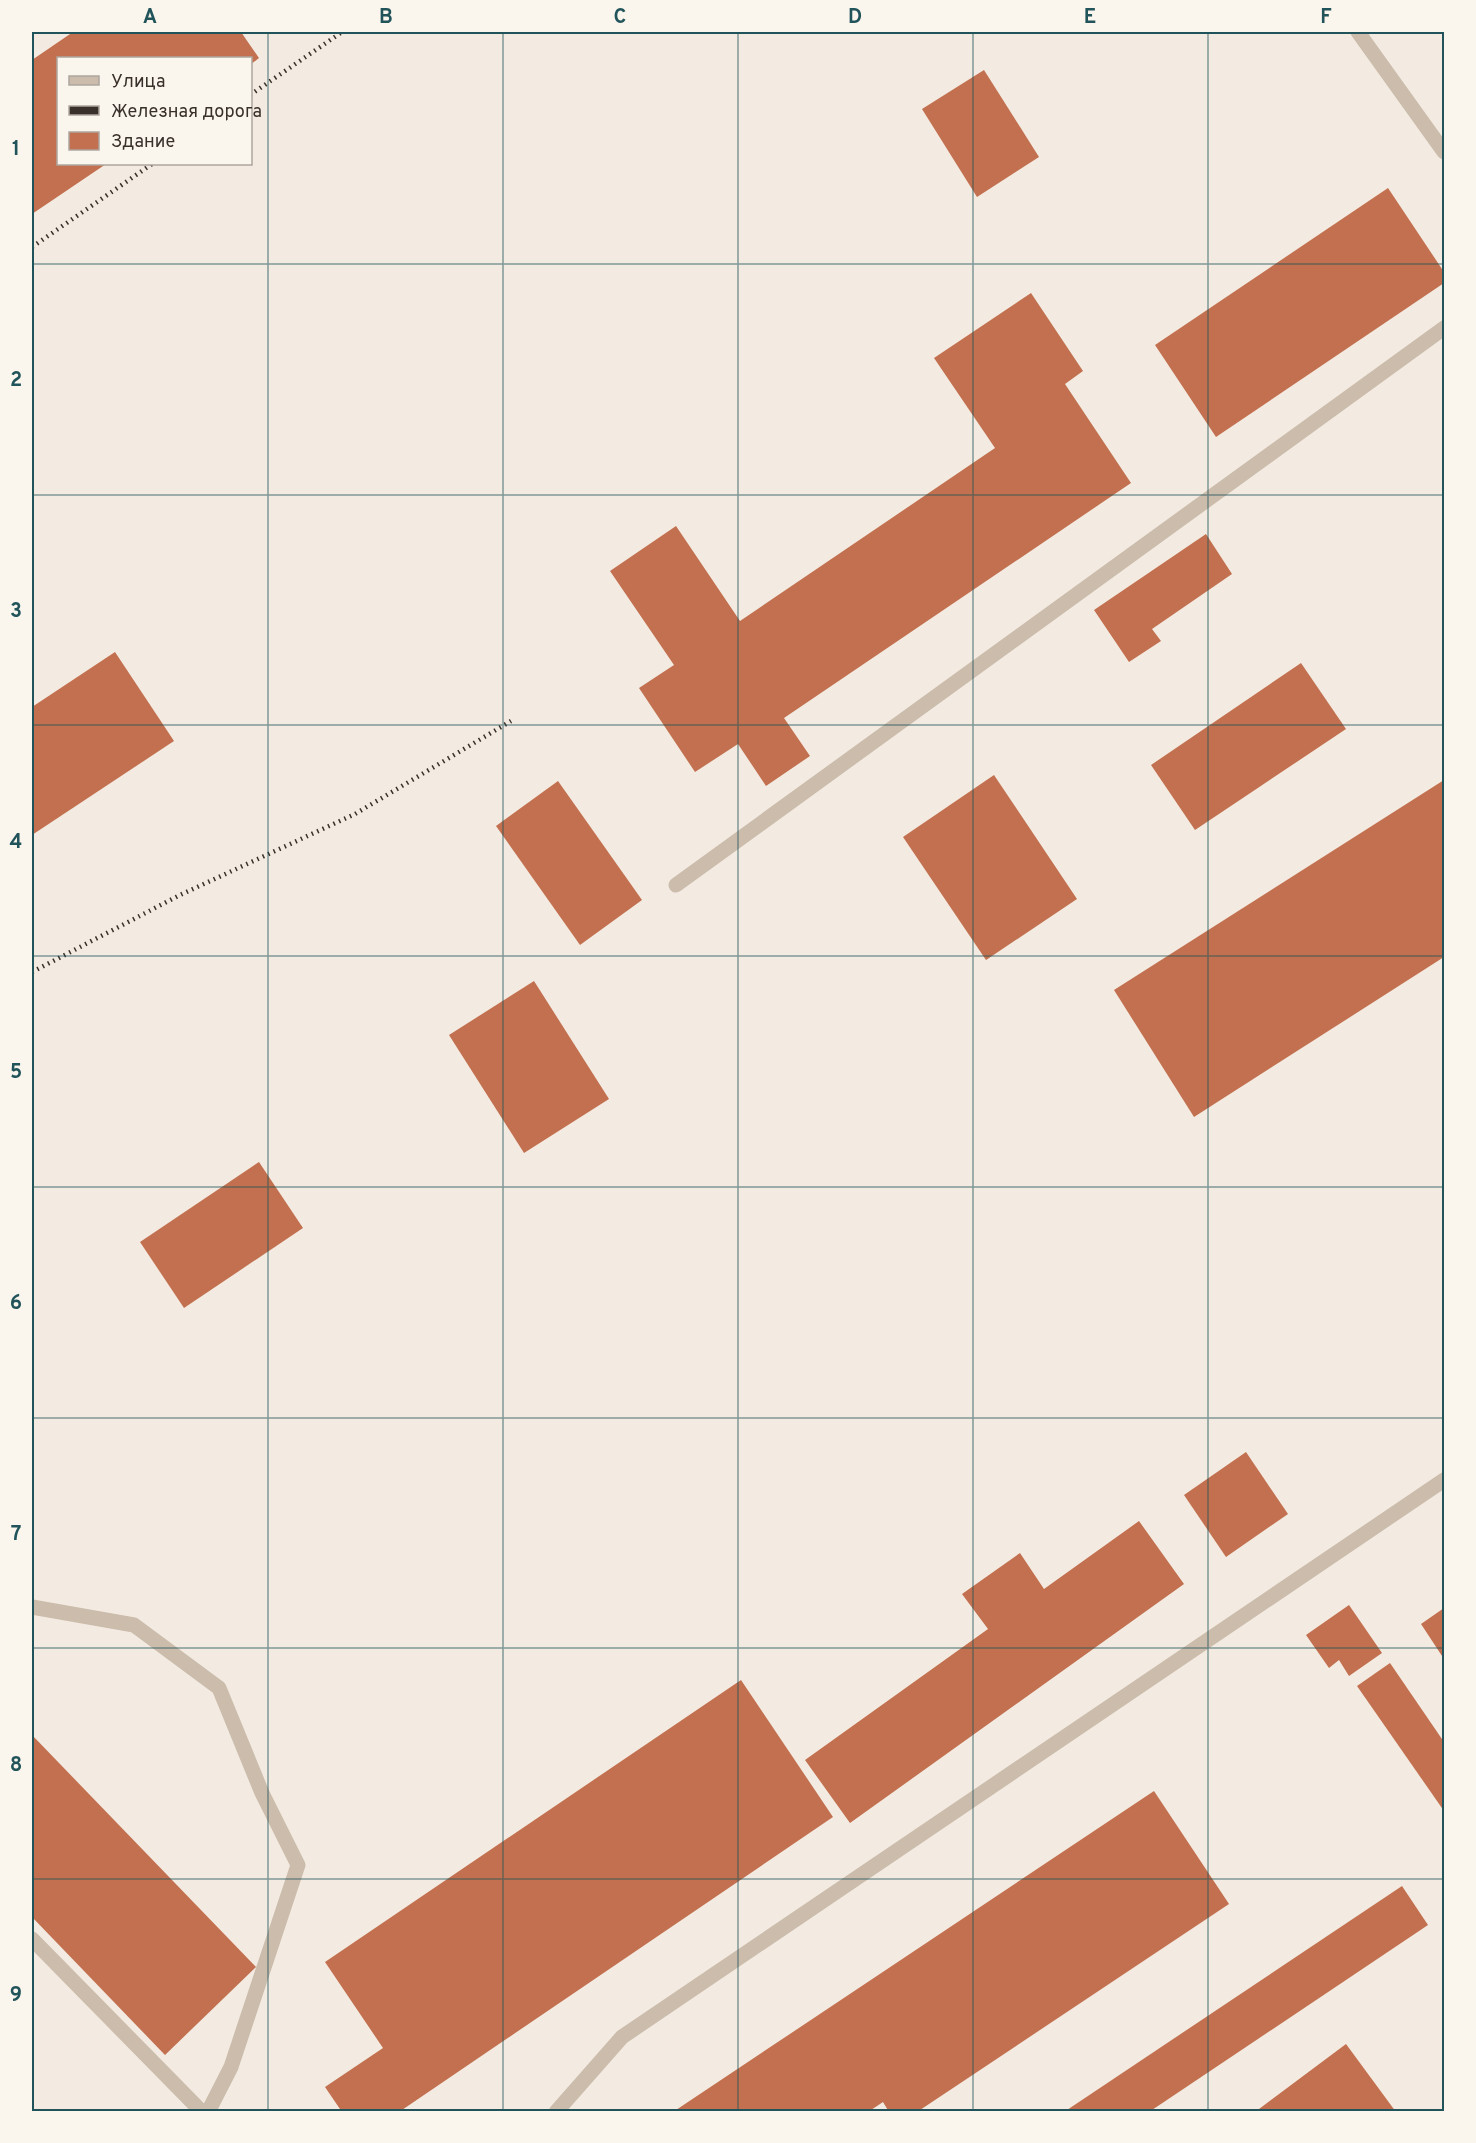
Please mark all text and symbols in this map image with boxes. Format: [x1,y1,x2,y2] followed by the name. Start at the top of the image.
[143,5,157,31] text: A
[379,5,393,31] text: B
[614,5,626,31] text: C
[848,5,862,31] text: D
[1084,5,1096,31] text: E
[1320,5,1332,31] text: F
[57,57,252,165] legend
[111,71,165,94] text: Улица
[111,101,262,124] text: Железная дорога
[111,131,175,154] text: Здание
[12,137,20,163] text: 1
[10,368,22,394] text: 2
[10,599,22,625] text: 3
[10,830,22,856] text: 4
[10,1060,22,1086] text: 5
[10,1291,22,1317] text: 6
[11,1522,21,1548] text: 7
[10,1753,22,1779] text: 8
[10,1983,22,2009] text: 9

